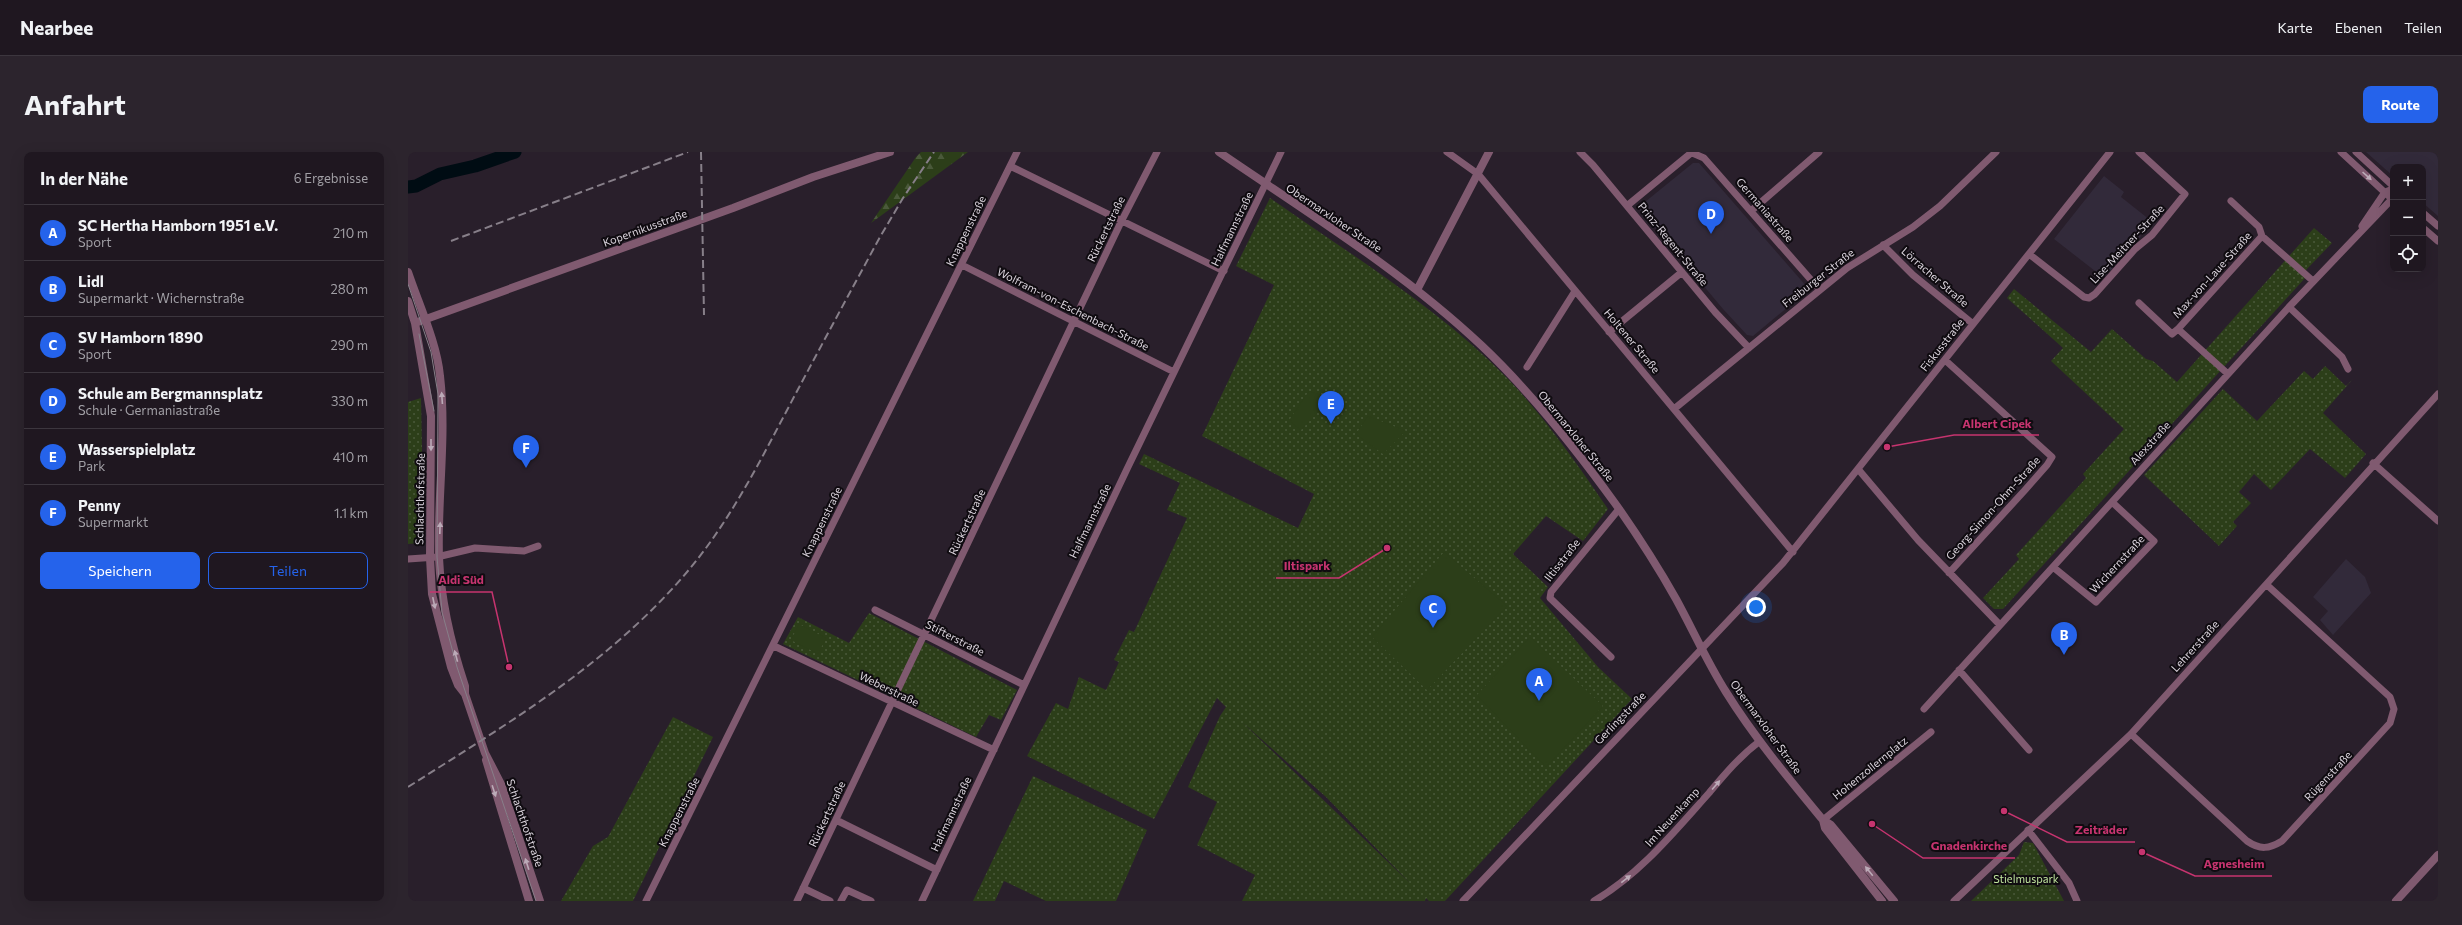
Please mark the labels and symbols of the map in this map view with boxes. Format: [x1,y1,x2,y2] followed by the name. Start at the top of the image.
[2362,171,2372,181] one-way arrow
[1734,175,1797,244] street label: Germaniastraße
[1284,181,1385,255] street label: Obermarxloher Straße
[1208,189,1255,268] street label: Halfmannstraße
[943,193,988,268] street label: Knappenstraße
[1084,194,1127,264] street label: Rückertstraße
[1636,199,1711,288] street label: Prinz-Regent-Straße
[1698,201,1724,234] pin: D
[2087,202,2167,286] street label: Lise-Meitner-Straße
[601,206,689,249] street label: Kopernikusstraße
[2170,229,2254,320] street label: Max-von-Laue-Straße
[1899,244,1972,309] street label: Lörracher Straße
[1779,245,1856,310] street label: Freiburger Straße
[995,264,1152,353] street label: Wolfram-von-Eschenbach-Straße
[1602,306,1663,376] street label: Holtener Straße
[1917,316,1966,374] street label: Fiskusstraße
[1536,388,1617,484] street label: Obermarxloher Straße
[439,391,445,404] one-way arrow
[1318,391,1344,424] pin: E
[1954,411,2039,435] callout: Albert Cipek
[1962,416,2032,430] text: Albert Cipek
[2127,418,2173,467] street label: Alexstraße
[513,435,539,468] pin: F
[428,439,434,452] one-way arrow
[412,453,427,545] street label: Schlachthofstraße
[1943,453,2043,562] street label: Georg-Simon-Ohm-Straße
[1066,481,1113,560] street label: Halfmannstraße
[799,484,844,559] street label: Knappenstraße
[946,487,988,557] street label: Rückertstraße
[437,521,443,534] one-way arrow
[2087,532,2147,595] street label: Wichernstraße
[1541,536,1582,583] street label: Iltisstraße
[1276,554,1339,578] callout: Iltispark
[1284,558,1330,572] text: Iltispark
[430,568,492,592] callout: Aldi Süd
[438,572,484,586] text: Aldi Süd
[1420,595,1446,628] pin: C
[431,596,437,609] one-way arrow
[1746,597,1766,617] your location
[924,617,987,658] street label: Stifterstraße
[2168,617,2221,674] street label: Lehrerstraße
[2051,622,2077,655] pin: B
[452,650,458,663] one-way arrow
[1526,668,1552,701] pin: A
[857,669,921,709] street label: Weberstraße
[1728,677,1805,776] street label: Obermarxloher Straße
[1591,688,1648,747] street label: Gerlingstraße
[1830,733,1910,802] street label: Hohenzollernplatz
[2301,748,2354,803] street label: Rügenstraße
[928,774,974,853] street label: Halfmannstraße
[655,775,702,849] street label: Knappenstraße
[504,777,547,869] street label: Schlachthofstraße
[806,779,848,849] street label: Rückertstraße
[1711,780,1720,790] one-way arrow
[1642,784,1702,849] street label: Im Neuenkamp
[492,785,498,797] one-way arrow
[2067,818,2135,842] callout: Zeiträder
[2075,822,2127,836] text: Zeiträder
[1923,834,2015,858] callout: Gnadenkirche
[1931,838,2007,852] text: Gnadenkirche
[2195,852,2272,876] callout: Agnesheim
[2204,856,2264,870] text: Agnesheim
[524,858,530,870] one-way arrow
[1865,866,1873,876] one-way arrow
[1993,872,2059,885] park label: Stielmuspark
[1620,874,1631,883] one-way arrow

